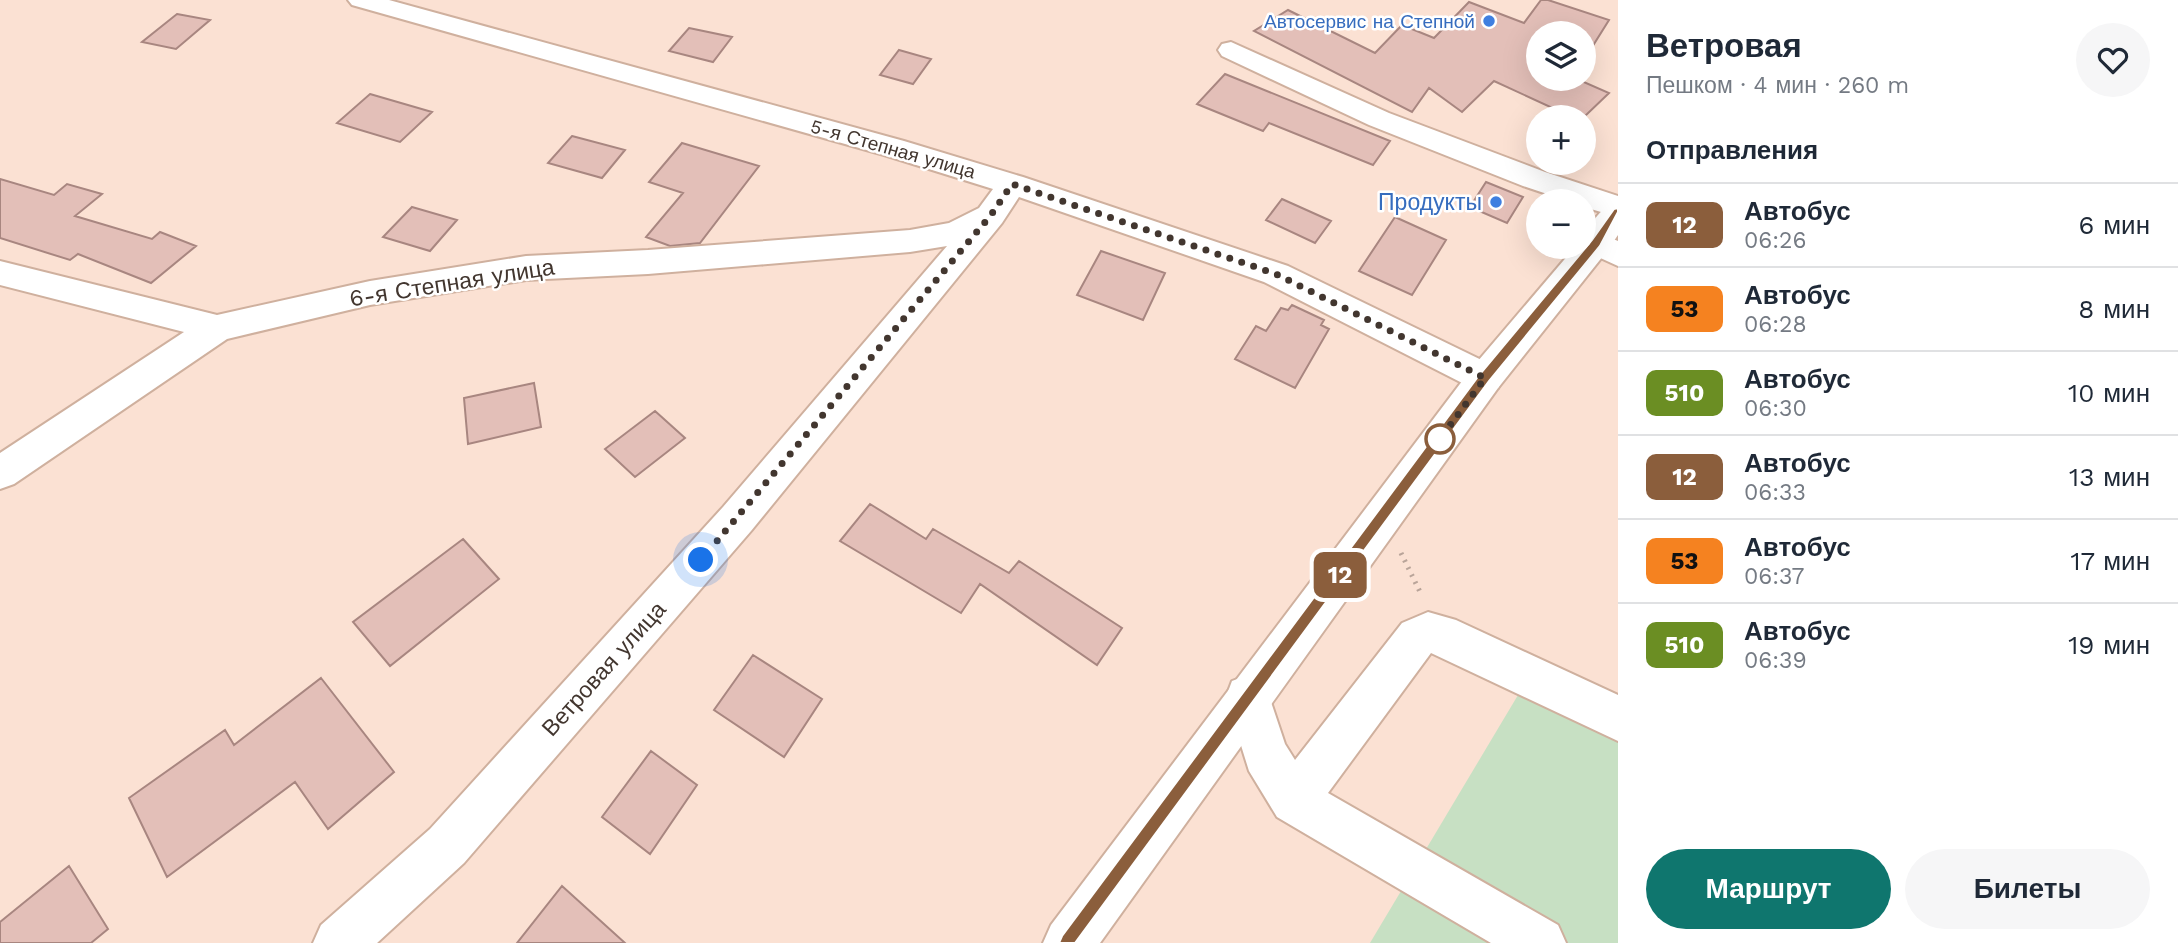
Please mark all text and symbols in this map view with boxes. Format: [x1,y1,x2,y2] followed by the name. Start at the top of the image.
[1264,10,1475,33] place label: Автосервис на Степной
[1481,13,1497,29] marker: Автосервис на Степной
[1526,21,1596,259] map controls
[1526,21,1596,91] button: layers
[2076,23,2150,97] button: heart
[1646,26,1802,65] text: Ветровая
[1646,72,1909,99] text: Пешком · 4 мин · 260 m
[1526,105,1596,175] button: +
[808,114,979,184] street label: 5-я Степная улица
[1646,135,1818,165] text: Отправления
[1378,189,1482,216] place label: Продукты
[1526,189,1596,259] button: −
[1488,194,1504,210] marker: Продукты
[1744,196,1851,226] text: Автобус
[2079,210,2150,240] text: 6 мин
[1672,211,1697,239] text: 12
[1744,227,1807,254] text: 06:26
[348,253,557,313] street label: 6-я Степная улица
[1744,280,1851,310] text: Автобус
[2078,294,2150,324] text: 8 мин
[1670,295,1699,323] text: 53
[1744,311,1807,338] text: 06:28
[1744,364,1851,394] text: Автобус
[2068,378,2150,408] text: 10 мин
[1665,379,1704,407] text: 510
[1744,395,1807,422] text: 06:30
[1425,424,1455,454] unlabelled marker
[1744,448,1851,478] text: Автобус
[2069,462,2150,492] text: 13 мин
[1672,463,1697,491] text: 12
[1744,479,1806,506] text: 06:33
[1744,532,1851,562] text: Автобус
[683,542,718,577] your location
[2070,546,2150,576] text: 17 мин
[1670,547,1699,575] text: 53
[1308,552,1372,598] line badge: 12
[1328,561,1352,589] text: 12
[1744,563,1805,590] text: 06:37
[537,596,672,742] street label: Ветровая улица
[1744,616,1851,646] text: Автобус
[2068,630,2150,660] text: 19 мин
[1665,631,1704,659] text: 510
[1744,647,1807,674] text: 06:39
[1646,849,1891,929] button: Маршрут
[1905,849,2150,929] button: Билеты

